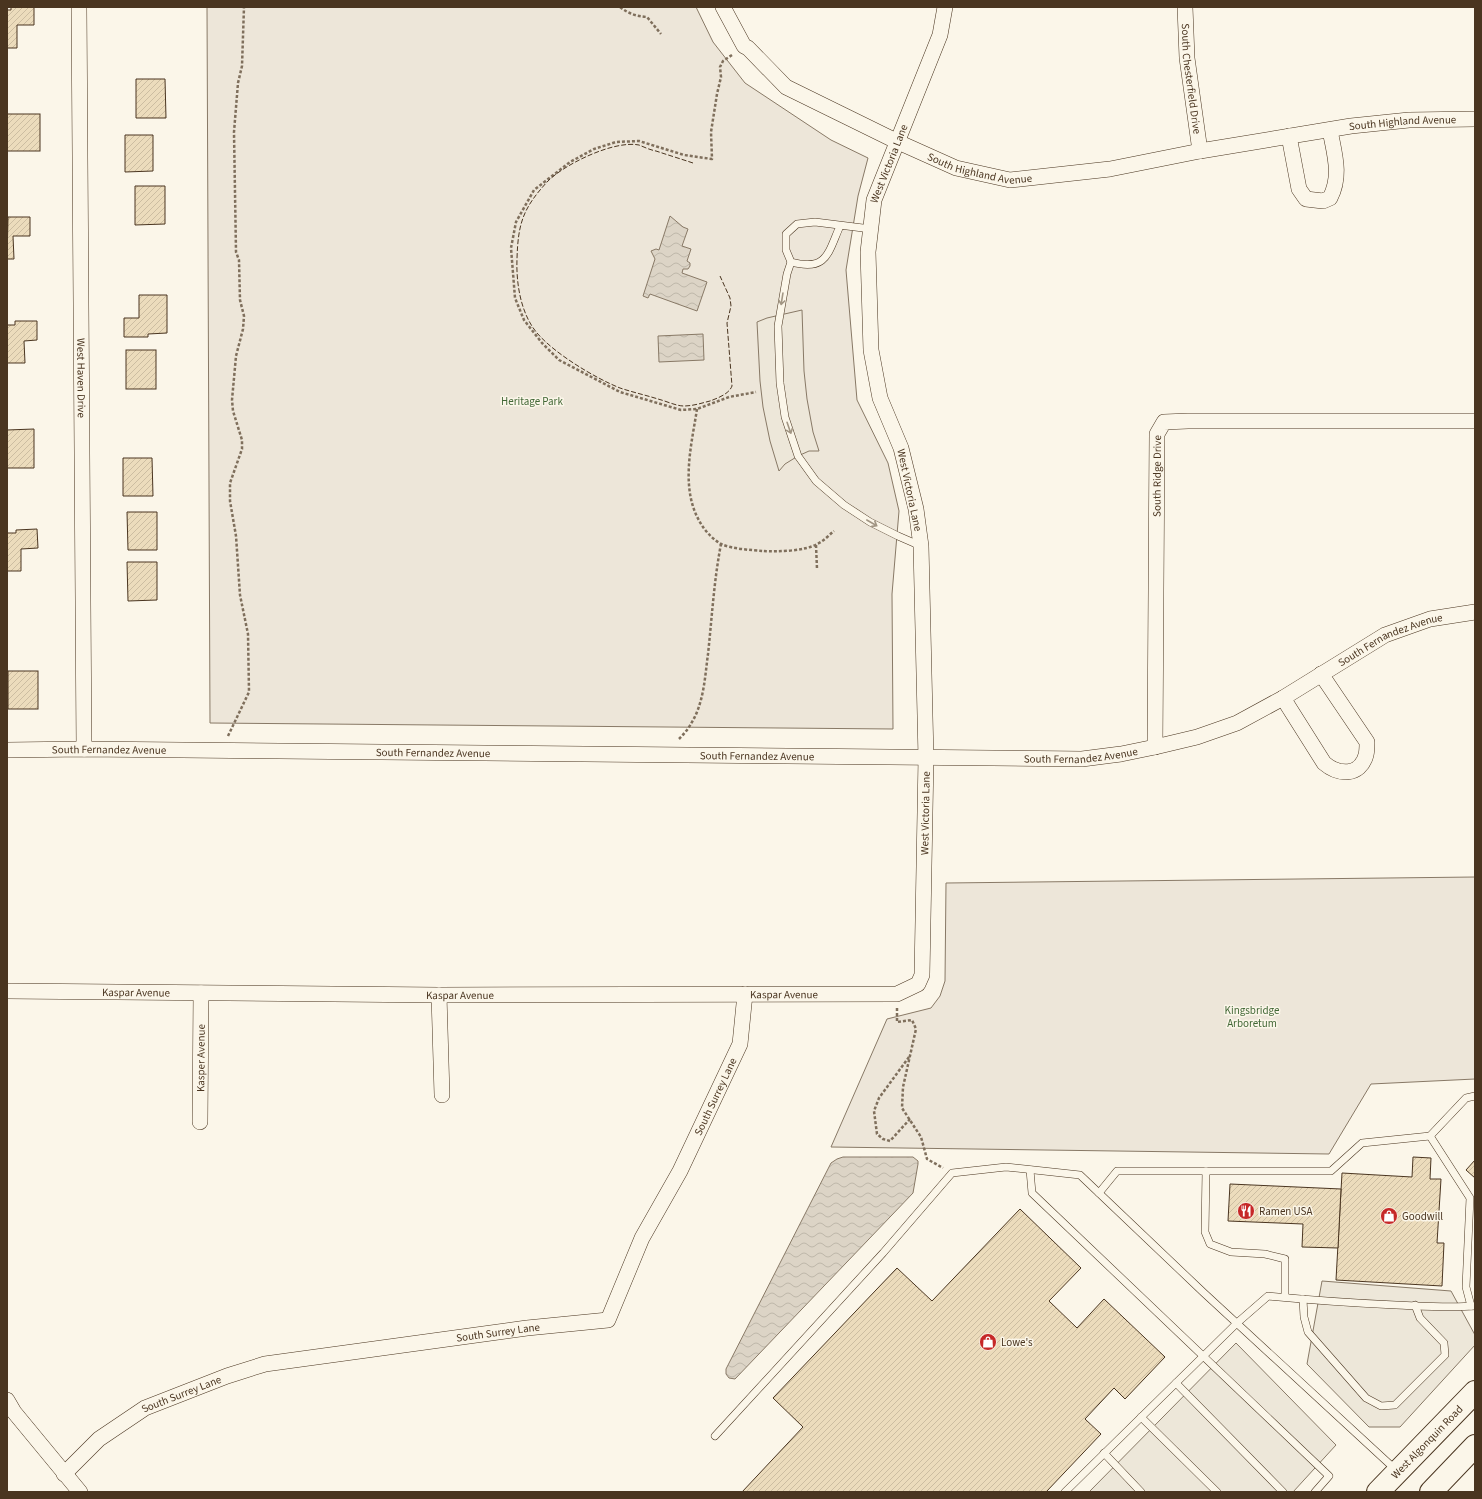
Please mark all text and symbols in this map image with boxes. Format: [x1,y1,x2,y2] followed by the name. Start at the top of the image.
[1178,23,1205,135] street label: South Chesterfield Drive
[1348,112,1457,134] street label: South Highland Avenue
[866,122,912,206] street label: West Victoria Lane
[925,149,1033,188] street label: South Highland Avenue
[778,293,786,306] one-way arrow
[73,338,89,419] street label: West Haven Drive
[501,394,563,409] park label: Heritage Park
[786,421,793,434] one-way arrow
[1149,435,1165,517] street label: South Ridge Drive
[893,448,926,533] street label: West Victoria Lane
[866,519,878,527] one-way arrow
[1335,610,1444,670] street label: South Fernandez Avenue
[52,742,167,758] street label: South Fernandez Avenue
[1024,744,1140,767] street label: South Fernandez Avenue
[376,745,491,761] street label: South Fernandez Avenue
[700,748,815,764] street label: South Fernandez Avenue
[917,771,934,855] street label: West Victoria Lane
[102,985,171,1001] street label: Kaspar Avenue
[750,987,819,1002] street label: Kaspar Avenue
[426,988,495,1003] street label: Kaspar Avenue
[1225,1003,1280,1031] park label: Kingsbridge Arboretum
[193,1023,209,1092] street label: Kasper Avenue
[691,1055,741,1138] street label: South Surrey Lane
[1236,1201,1256,1221] restaurant icon: Ramen USA
[1259,1204,1312,1219] place label: Ramen USA
[1379,1206,1399,1226] shop icon: Goodwill
[1402,1209,1443,1224] place label: Goodwill
[455,1320,541,1346] street label: South Surrey Lane
[978,1332,998,1352] shop icon: Lowe's
[1001,1335,1033,1350] place label: Lowe's
[138,1372,224,1416] street label: South Surrey Lane
[1388,1402,1466,1482] street label: West Algonquin Road

